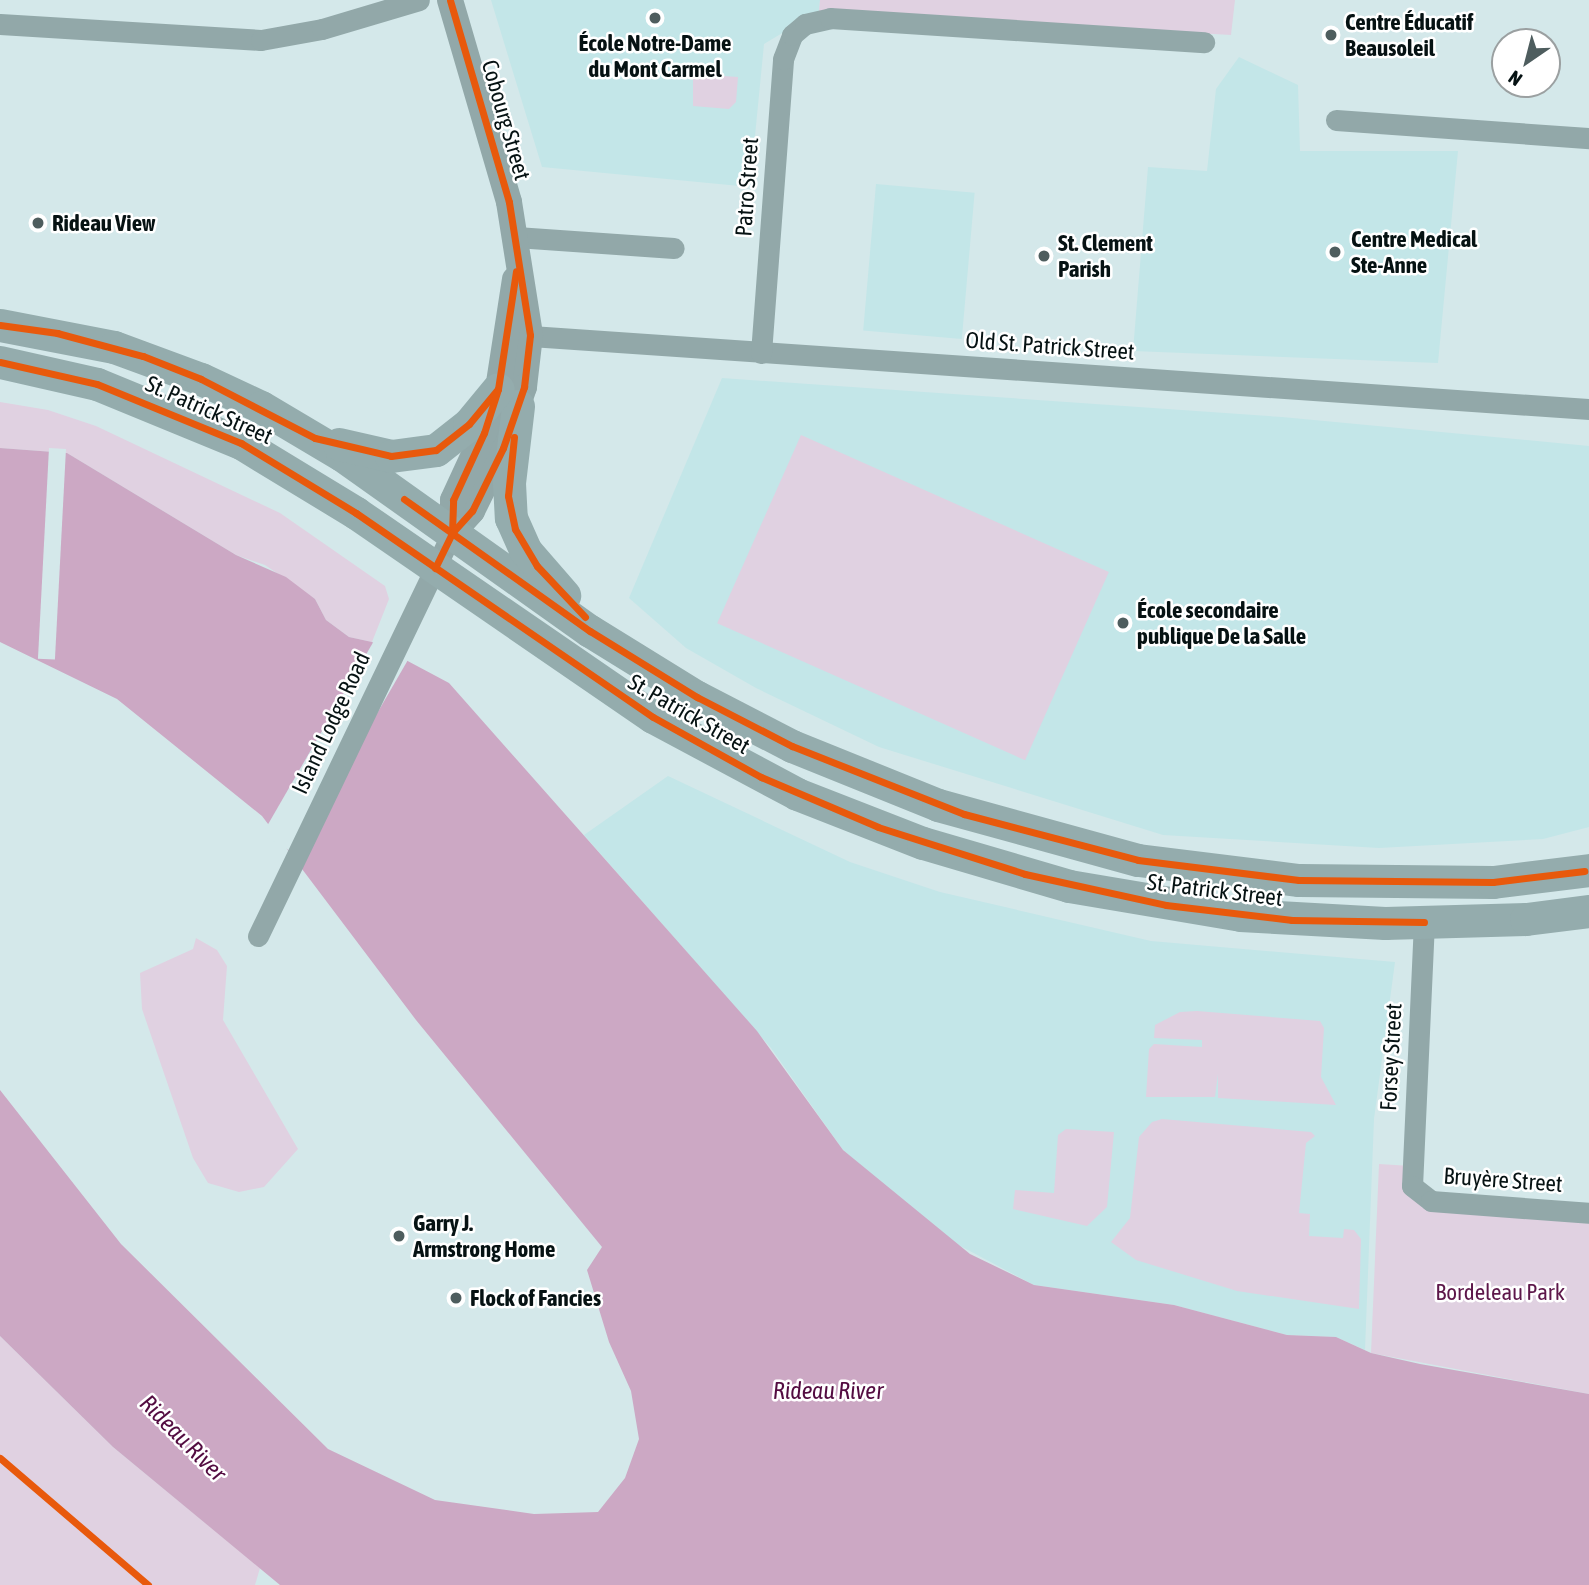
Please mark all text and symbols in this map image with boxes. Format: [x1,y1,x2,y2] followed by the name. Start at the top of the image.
[1345,8,1473,62] place label: Centre Éducatif Beausoleil
[647,10,663,26] marker: École Notre-Dame du Mont Carmel
[1323,27,1339,43] marker: Centre Éducatif Beausoleil
[1491,28,1561,98] north arrow
[578,29,732,83] place label: École Notre-Dame du Mont Carmel
[476,57,536,183] street label: Cobourg Street
[1504,66,1526,91] text: N
[730,136,764,238] street label: Patro Street
[52,209,156,237] place label: Rideau View
[30,215,46,231] marker: Rideau View
[1351,225,1477,279] place label: Centre Medical Ste-Anne
[1058,229,1153,283] place label: St. Clement Parish
[1325,242,1345,262] marker: Centre Medical Ste-Anne
[1036,248,1052,264] marker: St. Clement Parish
[965,326,1135,366] street label: Old St. Patrick Street
[141,370,277,450] street label: St. Patrick Street
[1137,596,1306,650] place label: École secondaire publique De la Salle
[1115,615,1131,631] marker: École secondaire publique De la Salle
[286,648,376,798] street label: Island Lodge Road
[623,668,755,760] street label: St. Patrick Street
[1146,868,1284,912] street label: St. Patrick Street
[1374,1002,1408,1112] street label: Forsey Street
[1443,1162,1563,1198] street label: Bruyère Street
[413,1209,555,1263] place label: Garry J. Armstrong Home
[391,1228,407,1244] marker: Garry J. Armstrong Home
[1435,1278,1565,1306] park label: Bordeleau Park
[470,1284,601,1312] place label: Flock of Fancies
[448,1290,464,1306] marker: Flock of Fancies
[773,1377,883,1405] water label: Rideau River
[134,1389,232,1487] water label: Rideau River

